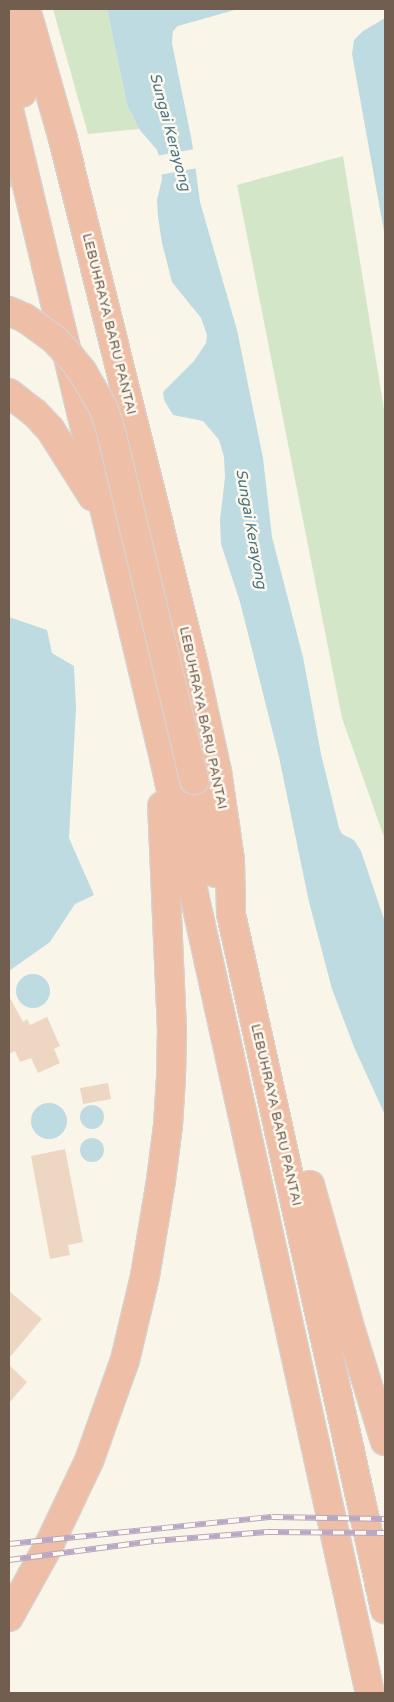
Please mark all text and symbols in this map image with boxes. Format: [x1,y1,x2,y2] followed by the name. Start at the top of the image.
[146,71,194,193] water label: Sungai Kerayong
[78,231,140,417] street label: LEBUHRAYA BARU PANTAI
[232,468,270,590] water label: Sungai Kerayong
[175,625,231,811] street label: LEBUHRAYA BARU PANTAI
[247,1022,305,1208] street label: LEBUHRAYA BARU PANTAI

